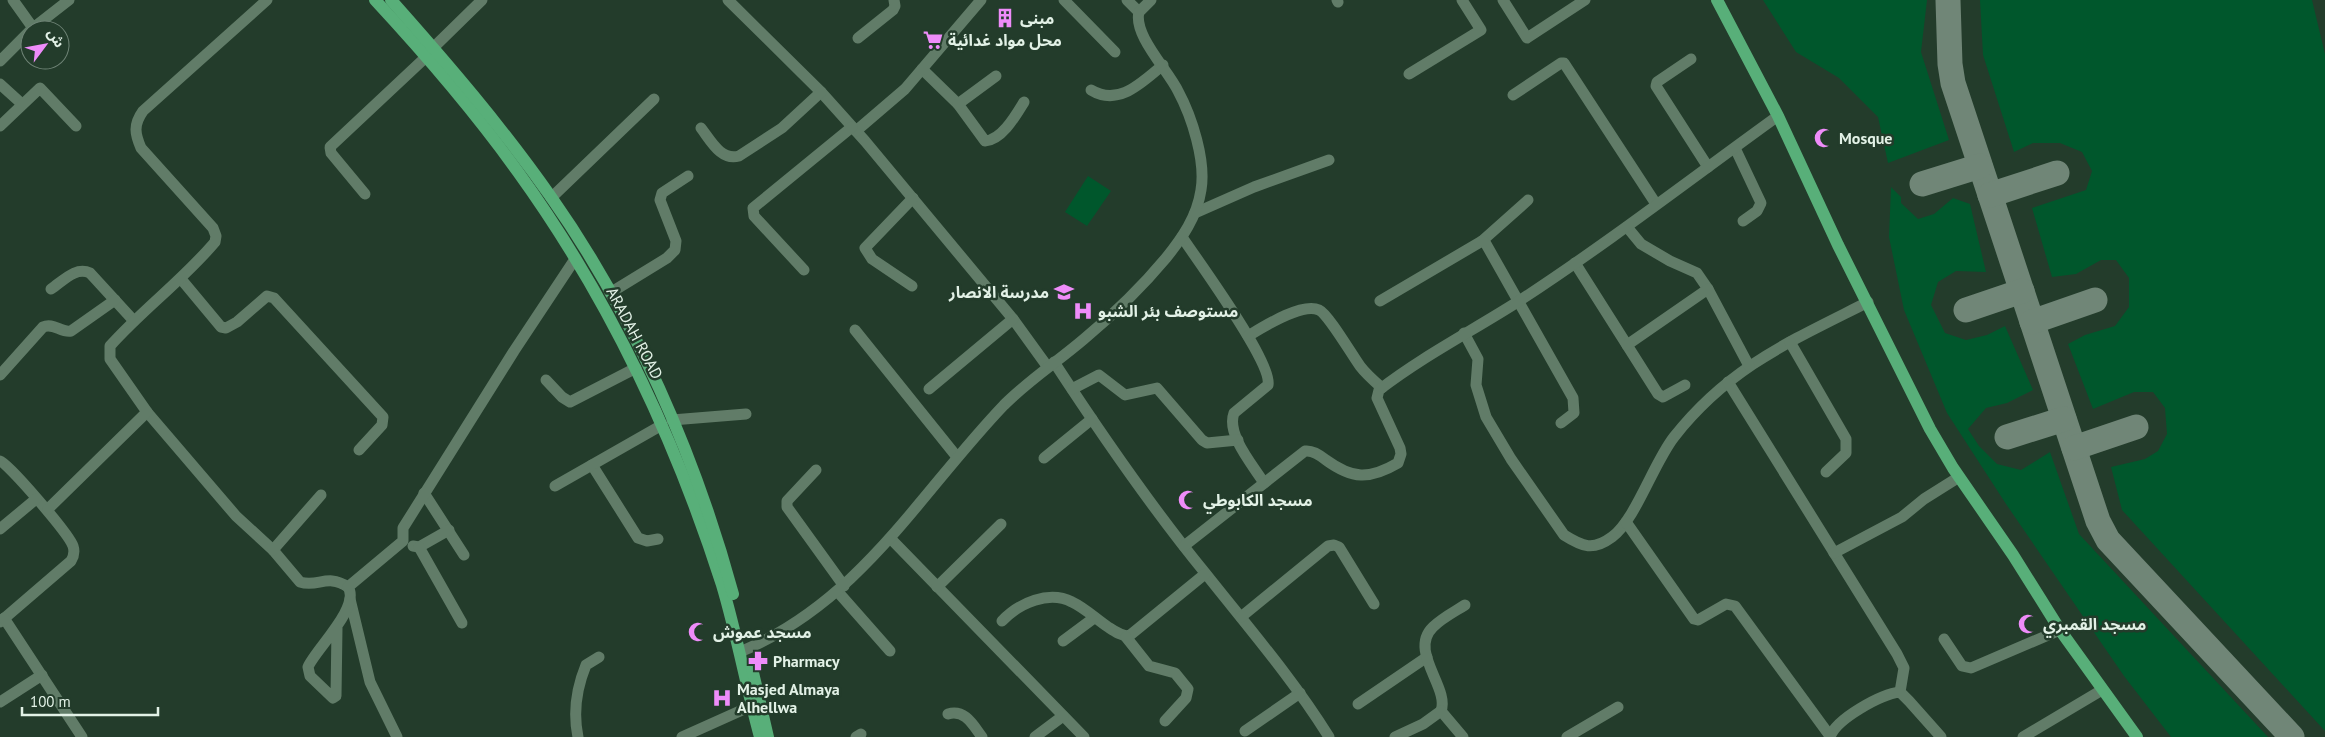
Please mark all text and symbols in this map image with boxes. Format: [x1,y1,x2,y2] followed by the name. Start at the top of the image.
[994,7,1016,29] building icon: مبنى
[1020,8,1054,28] place label: مبنى
[20,20,70,70] north arrow
[43,25,69,51] text: ش
[922,29,944,51] supermarket icon: محل مواد غدائية
[948,30,1062,50] place label: محل مواد غدائية
[1813,127,1835,149] mosque icon: Mosque
[1839,128,1892,148] place label: Mosque
[1053,281,1075,303] school or university icon: مدرسة الانصار
[948,282,1049,302] place label: مدرسة الانصار
[602,284,668,382] street label: ARADAH ROAD
[1072,300,1094,322] hospital icon: مستوصف بئر الشبو
[1098,301,1238,321] place label: مستوصف بئر الشبو
[1177,489,1199,511] mosque icon: مسجد الكابوطي
[1203,490,1313,514] place label: مسجد الكابوطي
[2017,613,2039,635] mosque icon: مسجد القمبري
[2043,614,2146,638] place label: مسجد القمبري
[687,621,709,643] mosque icon: مسجد عموش
[713,622,811,642] place label: مسجد عموش
[747,650,769,672] pharmacy icon: Pharmacy
[773,651,840,671] place label: Pharmacy
[737,679,840,717] place label: Masjed Almaya Alhellwa
[22,684,159,716] scale bar
[711,687,733,709] hospital icon: Masjed Almaya Alhellwa
[30,692,71,711] text: 100 m

